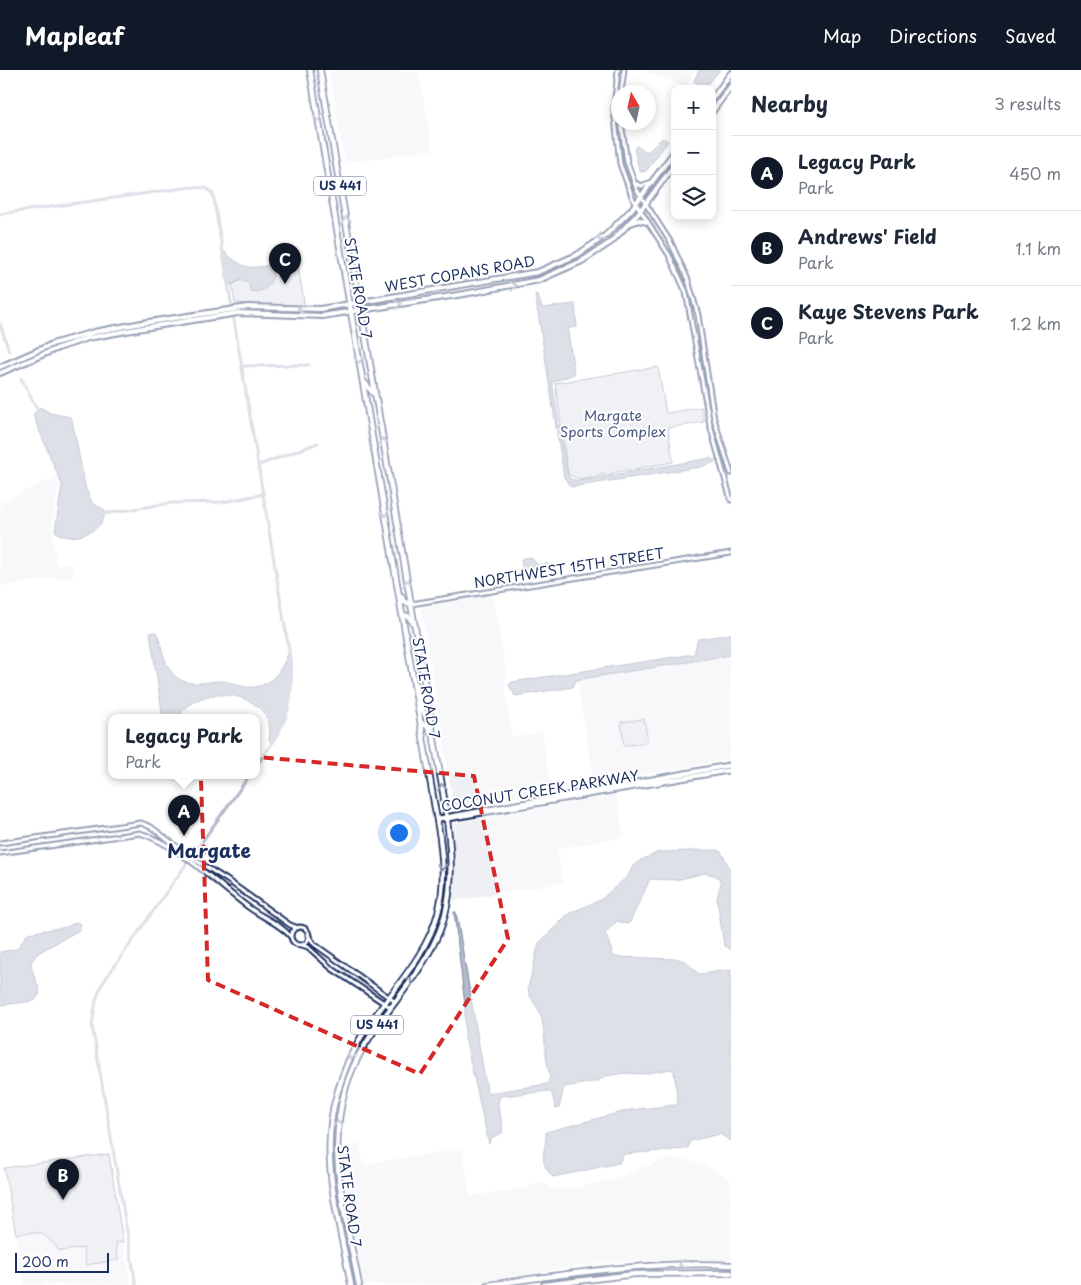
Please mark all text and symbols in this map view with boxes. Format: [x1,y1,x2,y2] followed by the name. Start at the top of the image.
[25,17,124,53] text: Mapleaf
[823,22,861,49] text: Map
[889,22,977,49] text: Directions
[1005,22,1056,49] text: Saved
[611,85,656,130] north arrow
[671,85,716,220] map controls
[671,85,716,130] button: +
[751,87,828,119] text: Nearby
[994,91,1061,115] text: 3 results
[312,114,322,122] one-way arrow
[671,130,716,175] button: −
[798,147,916,175] text: Legacy Park
[761,161,773,185] text: A
[1009,161,1061,185] text: 450 m
[671,175,716,220] button: layers
[798,175,834,199] text: Park
[314,176,366,195] road number: US 441
[342,216,352,225] one-way arrow
[798,222,937,250] text: Andrews' Field
[598,233,607,241] one-way arrow
[339,236,378,340] street label: STATE ROAD 7
[762,236,772,260] text: B
[1015,236,1061,260] text: 1.1 km
[269,243,301,284] pin: C
[383,250,537,297] street label: WEST COPANS ROAD
[798,250,834,274] text: Park
[508,281,517,292] one-way arrow
[798,297,979,325] text: Kaye Stevens Park
[394,300,402,310] one-way arrow
[297,304,305,314] one-way arrow
[761,311,773,335] text: C
[1010,311,1061,335] text: 1.2 km
[798,325,834,349] text: Park
[353,355,363,364] one-way arrow
[560,405,666,442] park label: Margate Sports Complex
[378,436,389,444] one-way arrow
[379,509,390,517] one-way arrow
[472,542,666,593] street label: NORTHWEST 15TH STREET
[403,578,413,587] one-way arrow
[407,636,446,740] street label: STATE ROAD 7
[108,714,260,779] popup
[125,721,243,749] text: Legacy Park
[125,749,161,773] text: Park
[440,764,640,817] street label: COCONUT CREEK PARKWAY
[437,783,448,791] one-way arrow
[168,795,200,836] pin: A
[386,820,412,846] your location
[167,836,251,864] district label: Margate
[437,863,448,871] one-way arrow
[404,977,412,986] one-way arrow
[351,1016,403,1034] road number: US 441
[346,1051,357,1060] one-way arrow
[332,1120,343,1128] one-way arrow
[332,1144,367,1248] street label: STATE ROAD 7
[47,1159,79,1200] pin: B
[15,1250,109,1273] scale bar
[22,1251,69,1272] text: 200 m
[678,1258,686,1269] one-way arrow

